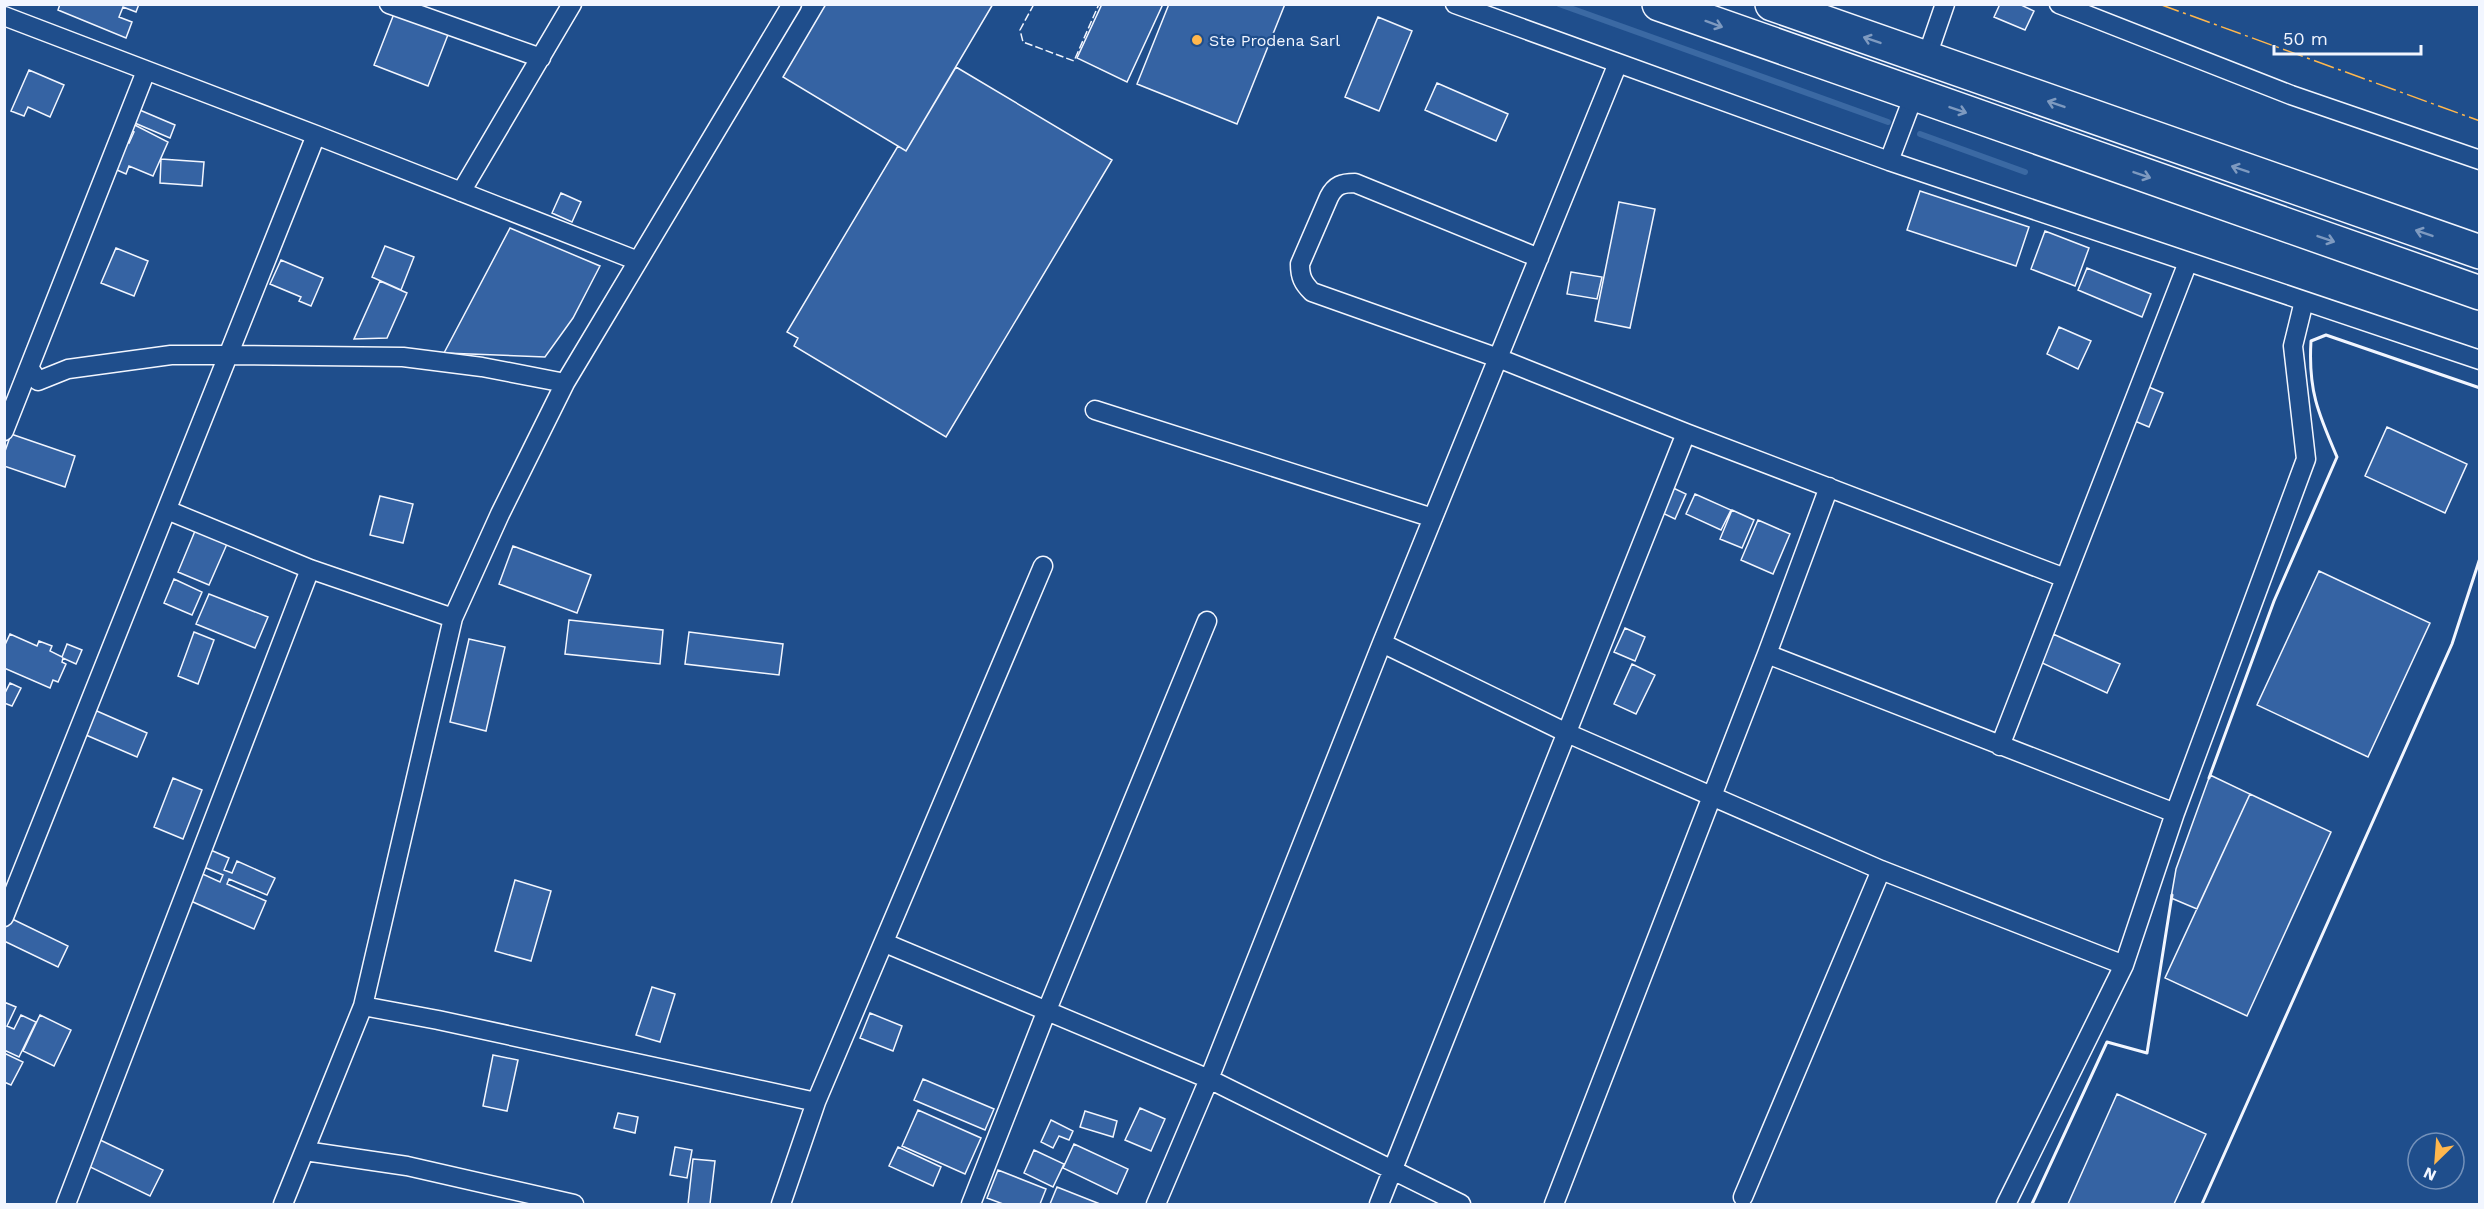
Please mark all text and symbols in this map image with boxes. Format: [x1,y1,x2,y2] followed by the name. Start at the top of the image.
[2274,18,2421,56] scale bar
[1704,20,1723,31] one-way arrow
[2283,28,2328,49] text: 50 m
[1209,31,1340,50] place label: Ste Prodena Sarl
[1190,33,1204,47] marker: Ste Prodena Sarl
[1863,33,1882,44] one-way arrow
[2047,98,2066,109] one-way arrow
[1948,106,1966,117] one-way arrow
[2231,162,2250,173] one-way arrow
[2132,170,2150,181] one-way arrow
[2415,227,2434,238] one-way arrow
[2316,235,2334,246] one-way arrow
[2406,1131,2466,1191] north arrow
[2420,1163,2439,1185] text: N

